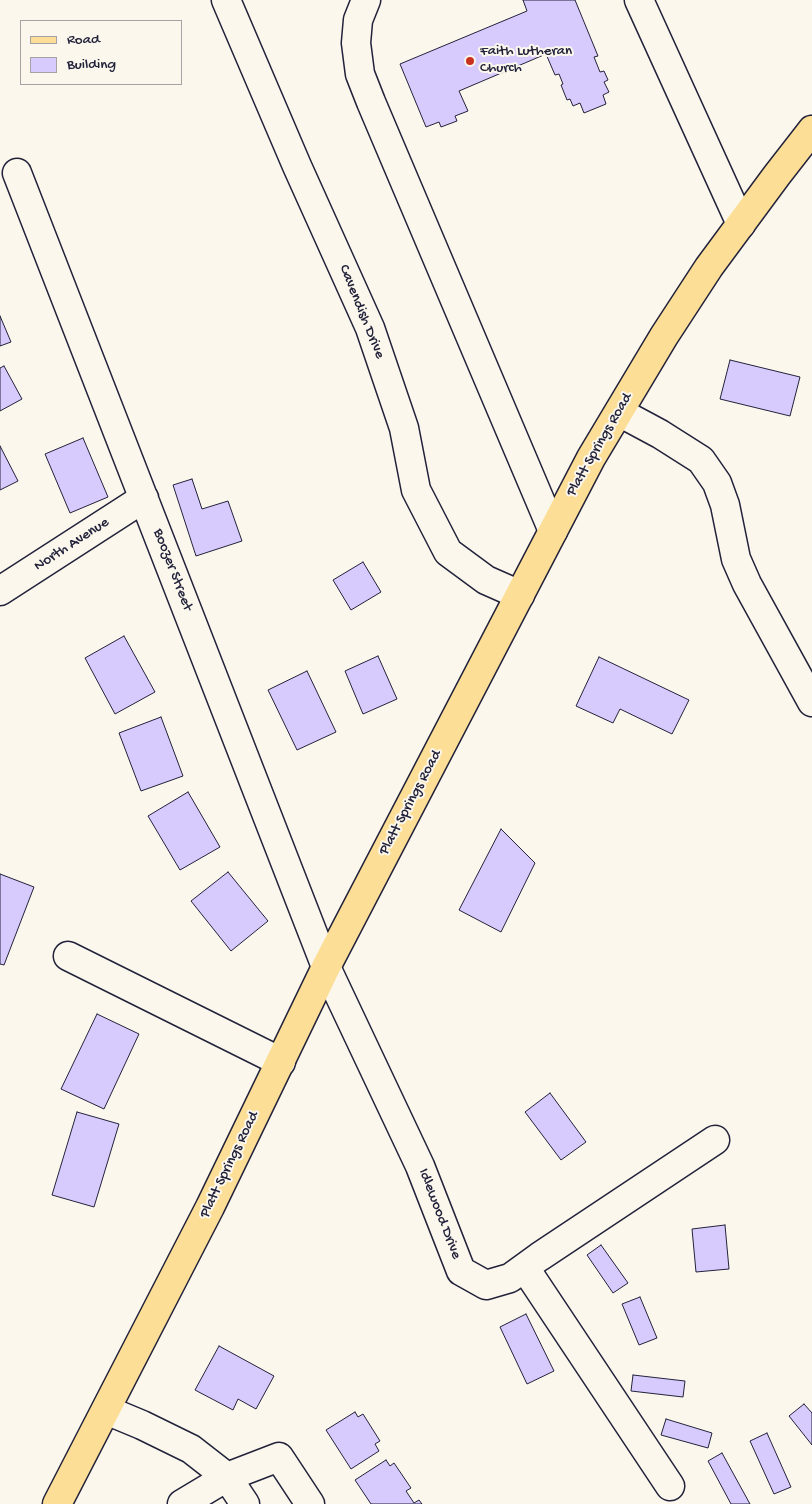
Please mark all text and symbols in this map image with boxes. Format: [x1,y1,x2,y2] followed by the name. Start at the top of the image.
[20,20,182,85] legend
[67,31,100,49] text: Road
[480,43,572,78] place label: Faith Lutheran Church
[464,55,476,67] marker: Faith Lutheran Church
[67,56,116,74] text: Building
[334,262,388,362] street label: Cavendish Drive
[563,390,637,500] street label: Platt Springs Road
[31,514,113,576] street label: North Avenue
[148,526,196,614] street label: Boozer Street
[376,748,446,858] street label: Platt Springs Road
[196,1109,264,1221] street label: Platt Springs Road
[413,1166,465,1262] street label: Idlewood Drive

